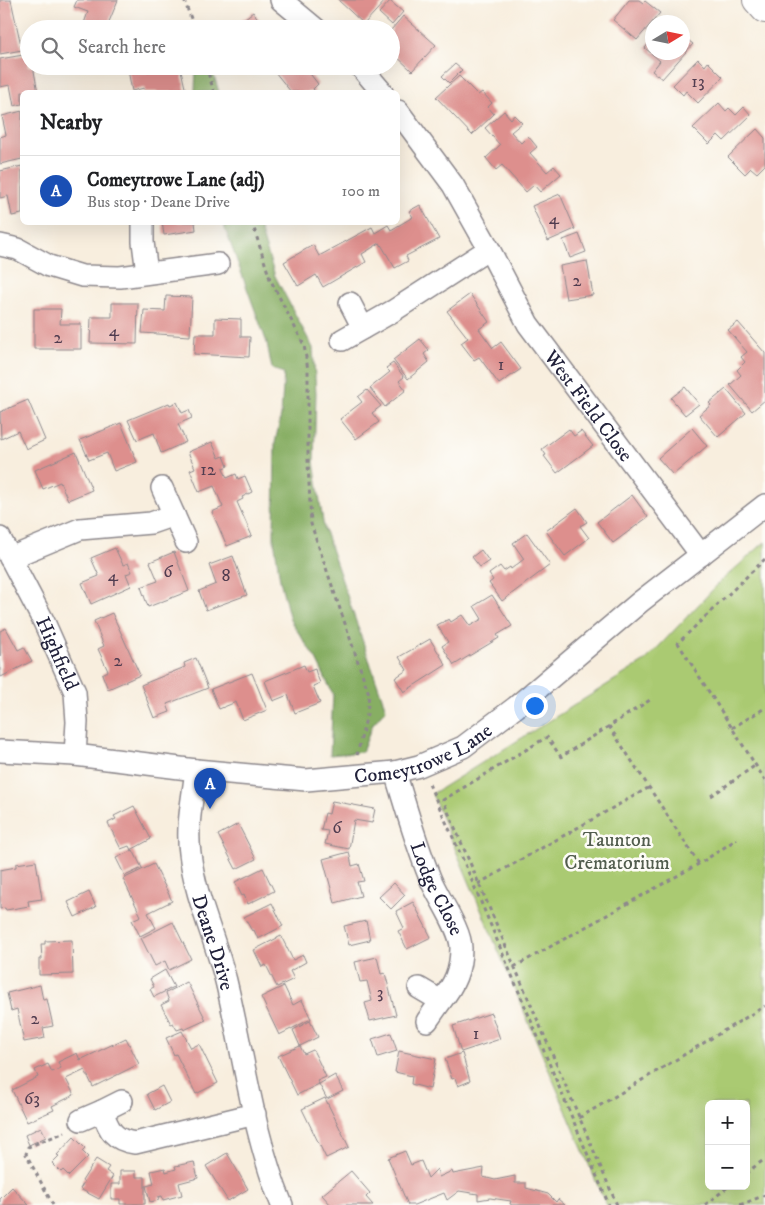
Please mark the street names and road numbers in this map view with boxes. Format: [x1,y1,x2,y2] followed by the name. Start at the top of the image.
[537,345,638,467] street label: West Field Close
[29,613,84,694] street label: Highfield
[353,719,497,790] street label: Comeytrowe Lane
[404,839,468,939] street label: Lodge Close
[185,892,239,993] street label: Deane Drive

